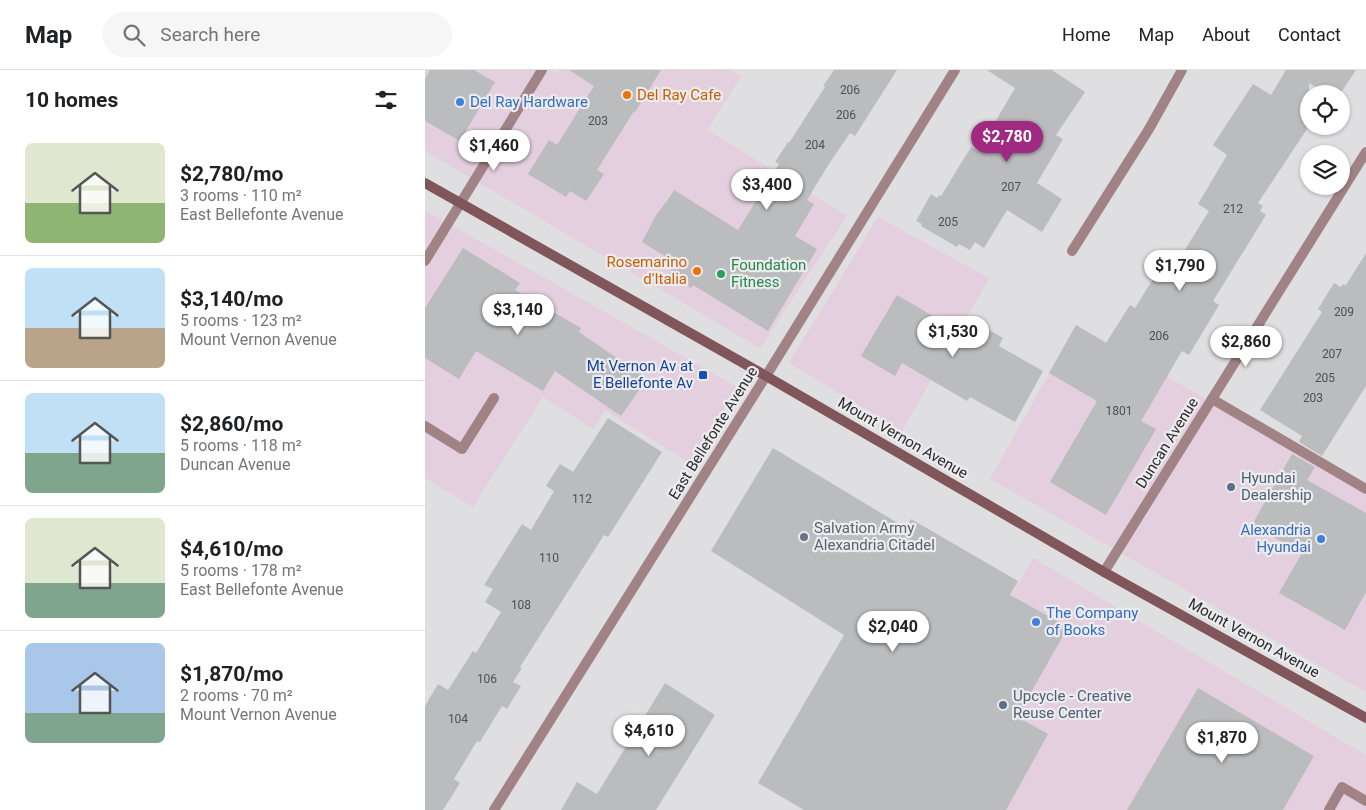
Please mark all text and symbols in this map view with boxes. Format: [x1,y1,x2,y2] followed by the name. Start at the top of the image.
[102,12,452,57] search box
[25,21,72,49] text: Map
[120,21,148,49] icon: search
[160,23,260,46] text: Search here
[1062,24,1111,45] text: Home
[1139,24,1174,45] text: Map
[1202,24,1250,45] text: About
[1278,24,1341,45] text: Contact
[840,83,860,97] house number: 206
[1300,85,1350,195] map controls
[1300,85,1350,135] button: locate
[372,86,400,114] icon: filters
[637,86,721,104] place label: Del Ray Cafe
[25,88,118,112] text: 10 homes
[621,89,633,101] marker: Del Ray Cafe
[470,93,588,111] place label: Del Ray Hardware
[454,96,466,108] marker: Del Ray Hardware
[836,108,856,122] house number: 206
[588,114,608,128] house number: 203
[966,121,1048,163] pin: $2,780
[982,127,1032,146] text: $2,780
[453,129,535,172] pin: $1,460
[469,136,519,155] text: $1,460
[805,138,825,152] house number: 204
[1300,145,1350,195] button: layers
[180,162,283,186] text: $2,780/mo
[65,163,125,223] icon: home
[726,168,808,211] pin: $3,400
[742,175,792,194] text: $3,400
[1001,180,1021,194] house number: 207
[180,186,302,205] text: 3 rooms · 110 m²
[1223,202,1243,216] house number: 212
[180,205,344,224] text: East Bellefonte Avenue
[938,215,958,229] house number: 205
[1139,250,1221,292] pin: $1,790
[607,253,687,288] place label: Rosemarino d'Italia
[731,256,806,291] place label: Foundation Fitness
[1155,256,1205,275] text: $1,790
[691,265,703,277] marker: Rosemarino d'Italia
[715,268,727,280] marker: Foundation Fitness
[180,287,283,311] text: $3,140/mo
[65,288,125,348] icon: home
[477,294,559,336] pin: $3,140
[493,300,543,319] text: $3,140
[1334,305,1354,319] house number: 209
[180,311,302,330] text: 5 rooms · 123 m²
[912,316,994,358] pin: $1,530
[928,322,978,341] text: $1,530
[1205,326,1287,368] pin: $2,860
[1149,329,1169,343] house number: 206
[180,330,337,349] text: Mount Vernon Avenue
[1221,332,1271,351] text: $2,860
[1322,347,1342,361] house number: 207
[587,357,693,392] place label: Mt Vernon Av at E Bellefonte Av
[665,363,761,503] street label: East Bellefonte Avenue
[697,369,709,381] marker: Mt Vernon Av at E Bellefonte Av
[1315,371,1335,385] house number: 205
[1303,391,1323,405] house number: 203
[835,393,971,483] street label: Mount Vernon Avenue
[1132,394,1202,492] street label: Duncan Avenue
[1106,404,1132,418] house number: 1801
[180,412,283,436] text: $2,860/mo
[65,413,125,473] icon: home
[180,436,302,455] text: 5 rooms · 118 m²
[180,455,290,474] text: Duncan Avenue
[1241,469,1312,504] place label: Hyundai Dealership
[1225,481,1237,493] marker: Hyundai Dealership
[572,492,592,506] house number: 112
[814,519,935,554] place label: Salvation Army Alexandria Citadel
[1240,521,1311,556] place label: Alexandria Hyundai
[798,531,810,543] marker: Salvation Army Alexandria Citadel
[1315,533,1327,545] marker: Alexandria Hyundai
[180,537,283,561] text: $4,610/mo
[65,538,125,598] icon: home
[539,551,559,565] house number: 110
[180,561,302,580] text: 5 rooms · 178 m²
[180,580,344,599] text: East Bellefonte Avenue
[1185,594,1323,682] street label: Mount Vernon Avenue
[511,598,531,612] house number: 108
[1046,604,1138,639] place label: The Company of Books
[852,610,934,653] pin: $2,040
[1030,616,1042,628] marker: The Company of Books
[868,617,918,636] text: $2,040
[180,662,283,686] text: $1,870/mo
[65,663,125,723] icon: home
[477,672,497,686] house number: 106
[180,686,293,705] text: 2 rooms · 70 m²
[1013,687,1132,722] place label: Upcycle - Creative Reuse Center
[997,699,1009,711] marker: Upcycle - Creative Reuse Center
[180,705,337,724] text: Mount Vernon Avenue
[448,712,468,726] house number: 104
[608,714,690,757] pin: $4,610
[624,721,674,740] text: $4,610
[1181,722,1263,764] pin: $1,870
[1197,728,1247,747] text: $1,870

